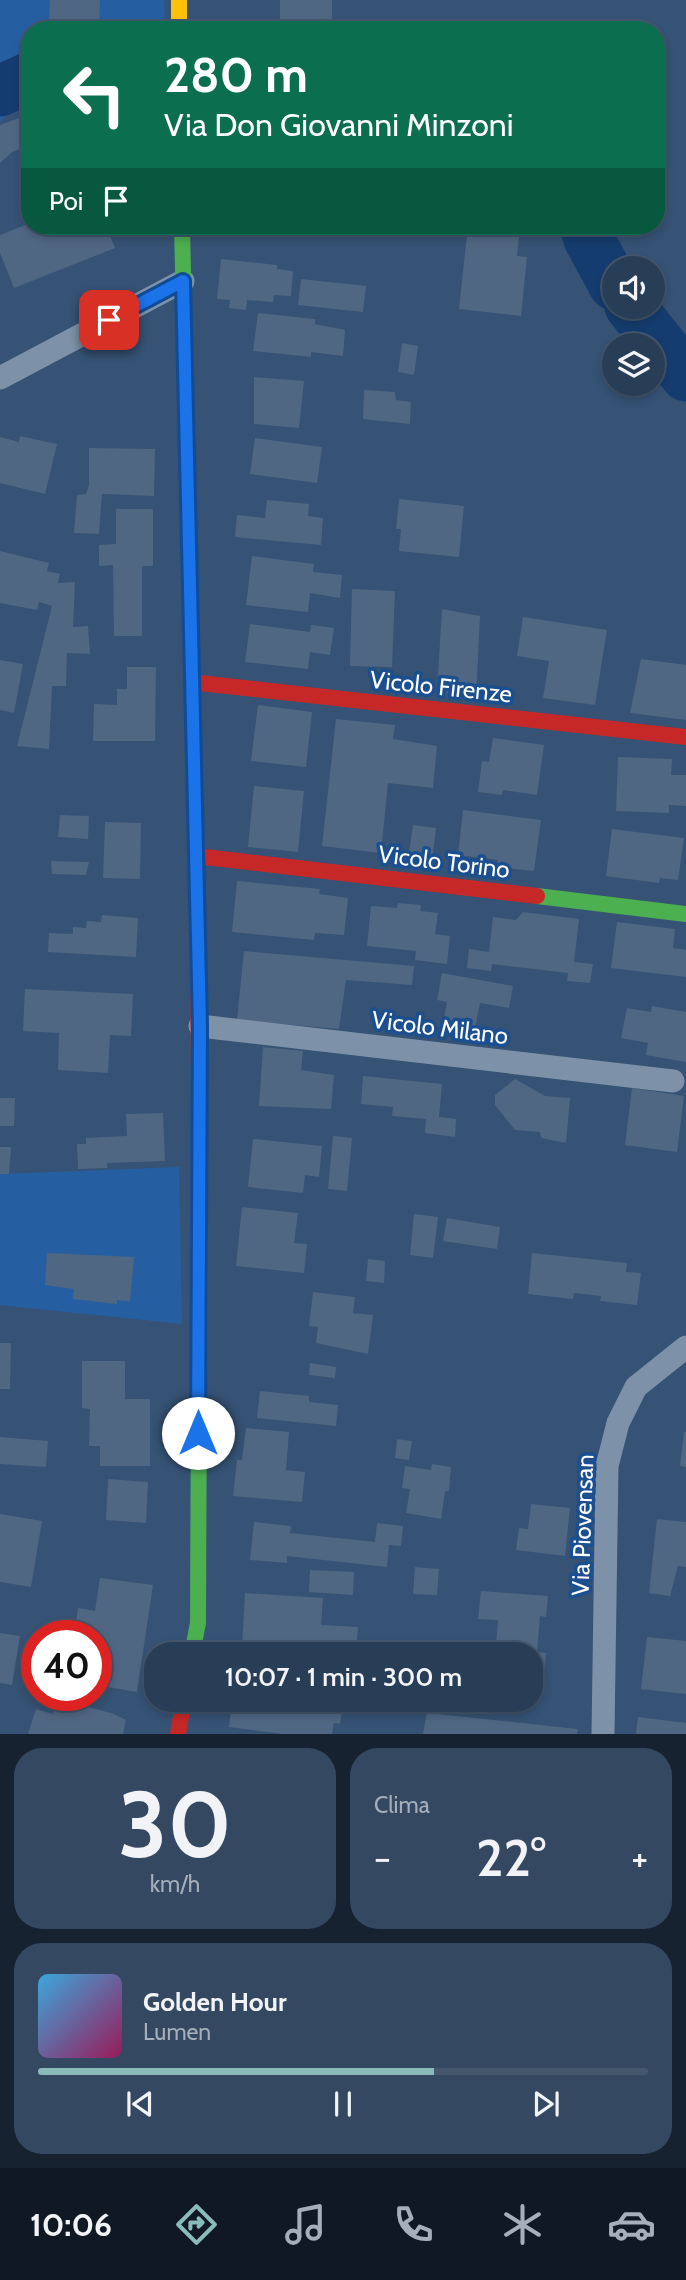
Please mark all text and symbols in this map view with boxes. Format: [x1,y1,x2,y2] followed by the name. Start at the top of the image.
[164,45,308,104] text: 280 m
[49,49,140,140] icon: left
[164,105,513,144] text: Via Don Giovanni Minzoni
[97,182,135,220] icon: arrive
[49,185,83,217] text: Poi
[602,256,665,396] map controls
[602,256,665,319] button: sound
[79,290,139,350] pin
[90,301,128,339] icon: arrive
[602,333,665,396] button: layers
[369,665,513,708] street label: Vicolo Firenze
[377,839,511,884] street label: Vicolo Torino
[370,1005,510,1050] street label: Vicolo Milano
[161,1396,235,1470] position arrow
[566,1454,599,1596] street label: Via Piovensan
[21,1620,112,1711] speed limit sign: 40
[225,1661,462,1693] text: 10:07 · 1 min · 300 m
[118,1769,232,1880] text: 30
[374,1791,430,1819] text: Clima
[476,1826,546,1889] text: 22°
[374,1834,391,1881] text: −
[631,1834,648,1881] text: +
[150,1870,200,1898] text: km/h
[143,1986,286,2018] text: Golden Hour
[143,2018,211,2046] text: Lumen
[121,2085,159,2123] icon: previous
[324,2085,362,2123] icon: pause
[527,2085,565,2123] icon: next
[172,2200,221,2249] icon: directions
[281,2200,330,2249] icon: music
[389,2200,438,2249] icon: phone
[498,2200,547,2249] icon: climate
[607,2200,656,2249] icon: car
[30,2205,112,2244] text: 10:06

